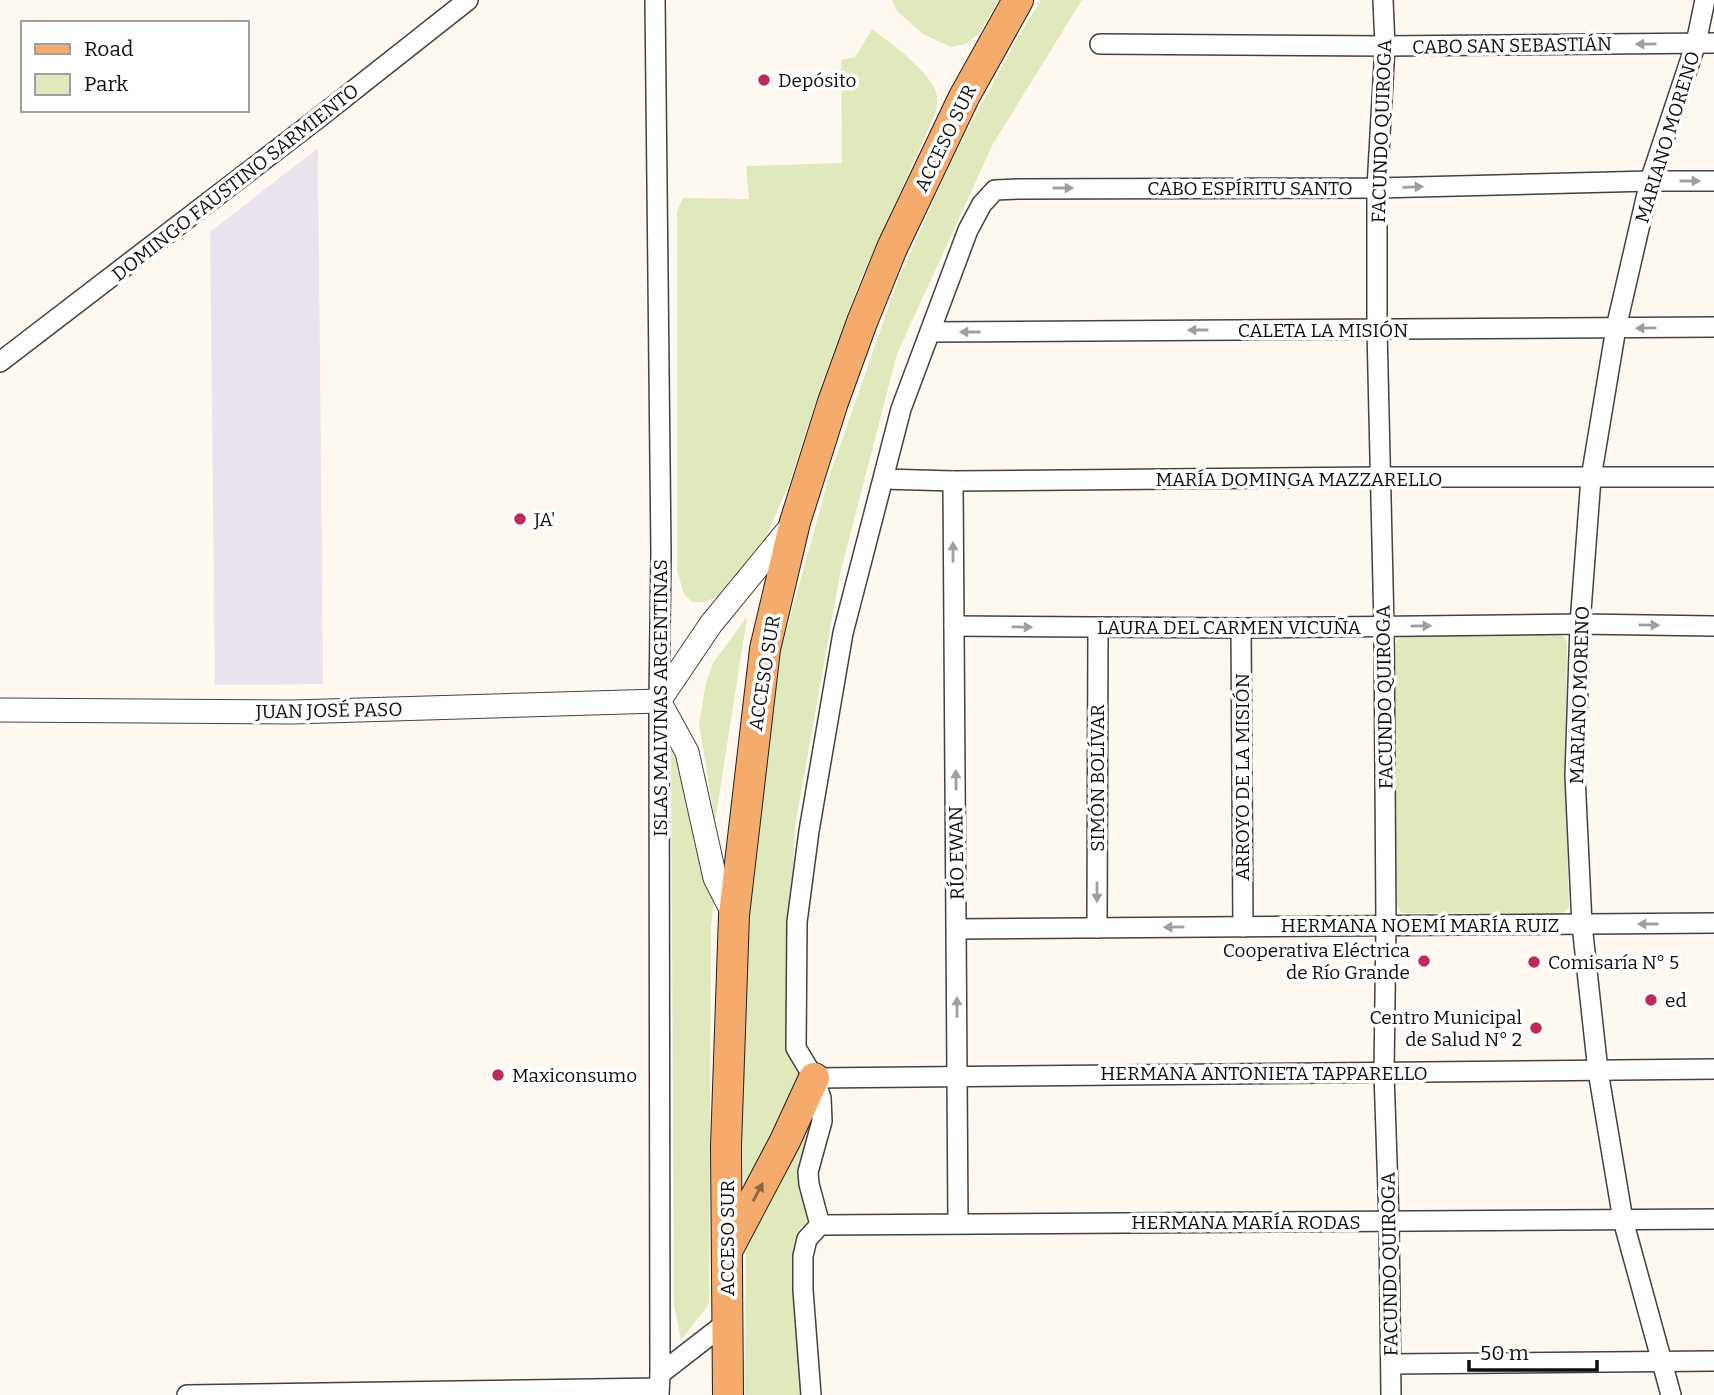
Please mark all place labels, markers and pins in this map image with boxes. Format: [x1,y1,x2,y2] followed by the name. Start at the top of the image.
[778,69,857,92] place label: Depósito
[756,72,772,88] marker: Depósito
[533,508,555,531] place label: JA'
[512,511,528,527] marker: JA'
[1223,939,1411,984] place label: Cooperativa Eléctrica de Río Grande
[1548,951,1679,974] place label: Comisaría N° 5
[1416,953,1432,969] marker: Cooperativa Eléctrica de Río Grande
[1526,954,1542,970] marker: Comisaría N° 5
[1665,989,1687,1012] place label: ed
[1643,992,1659,1008] marker: ed
[1370,1006,1522,1051] place label: Centro Municipal de Salud N° 2
[1528,1020,1544,1036] marker: Centro Municipal de Salud N° 2
[512,1064,637,1087] place label: Maxiconsumo
[490,1067,506,1083] marker: Maxiconsumo

